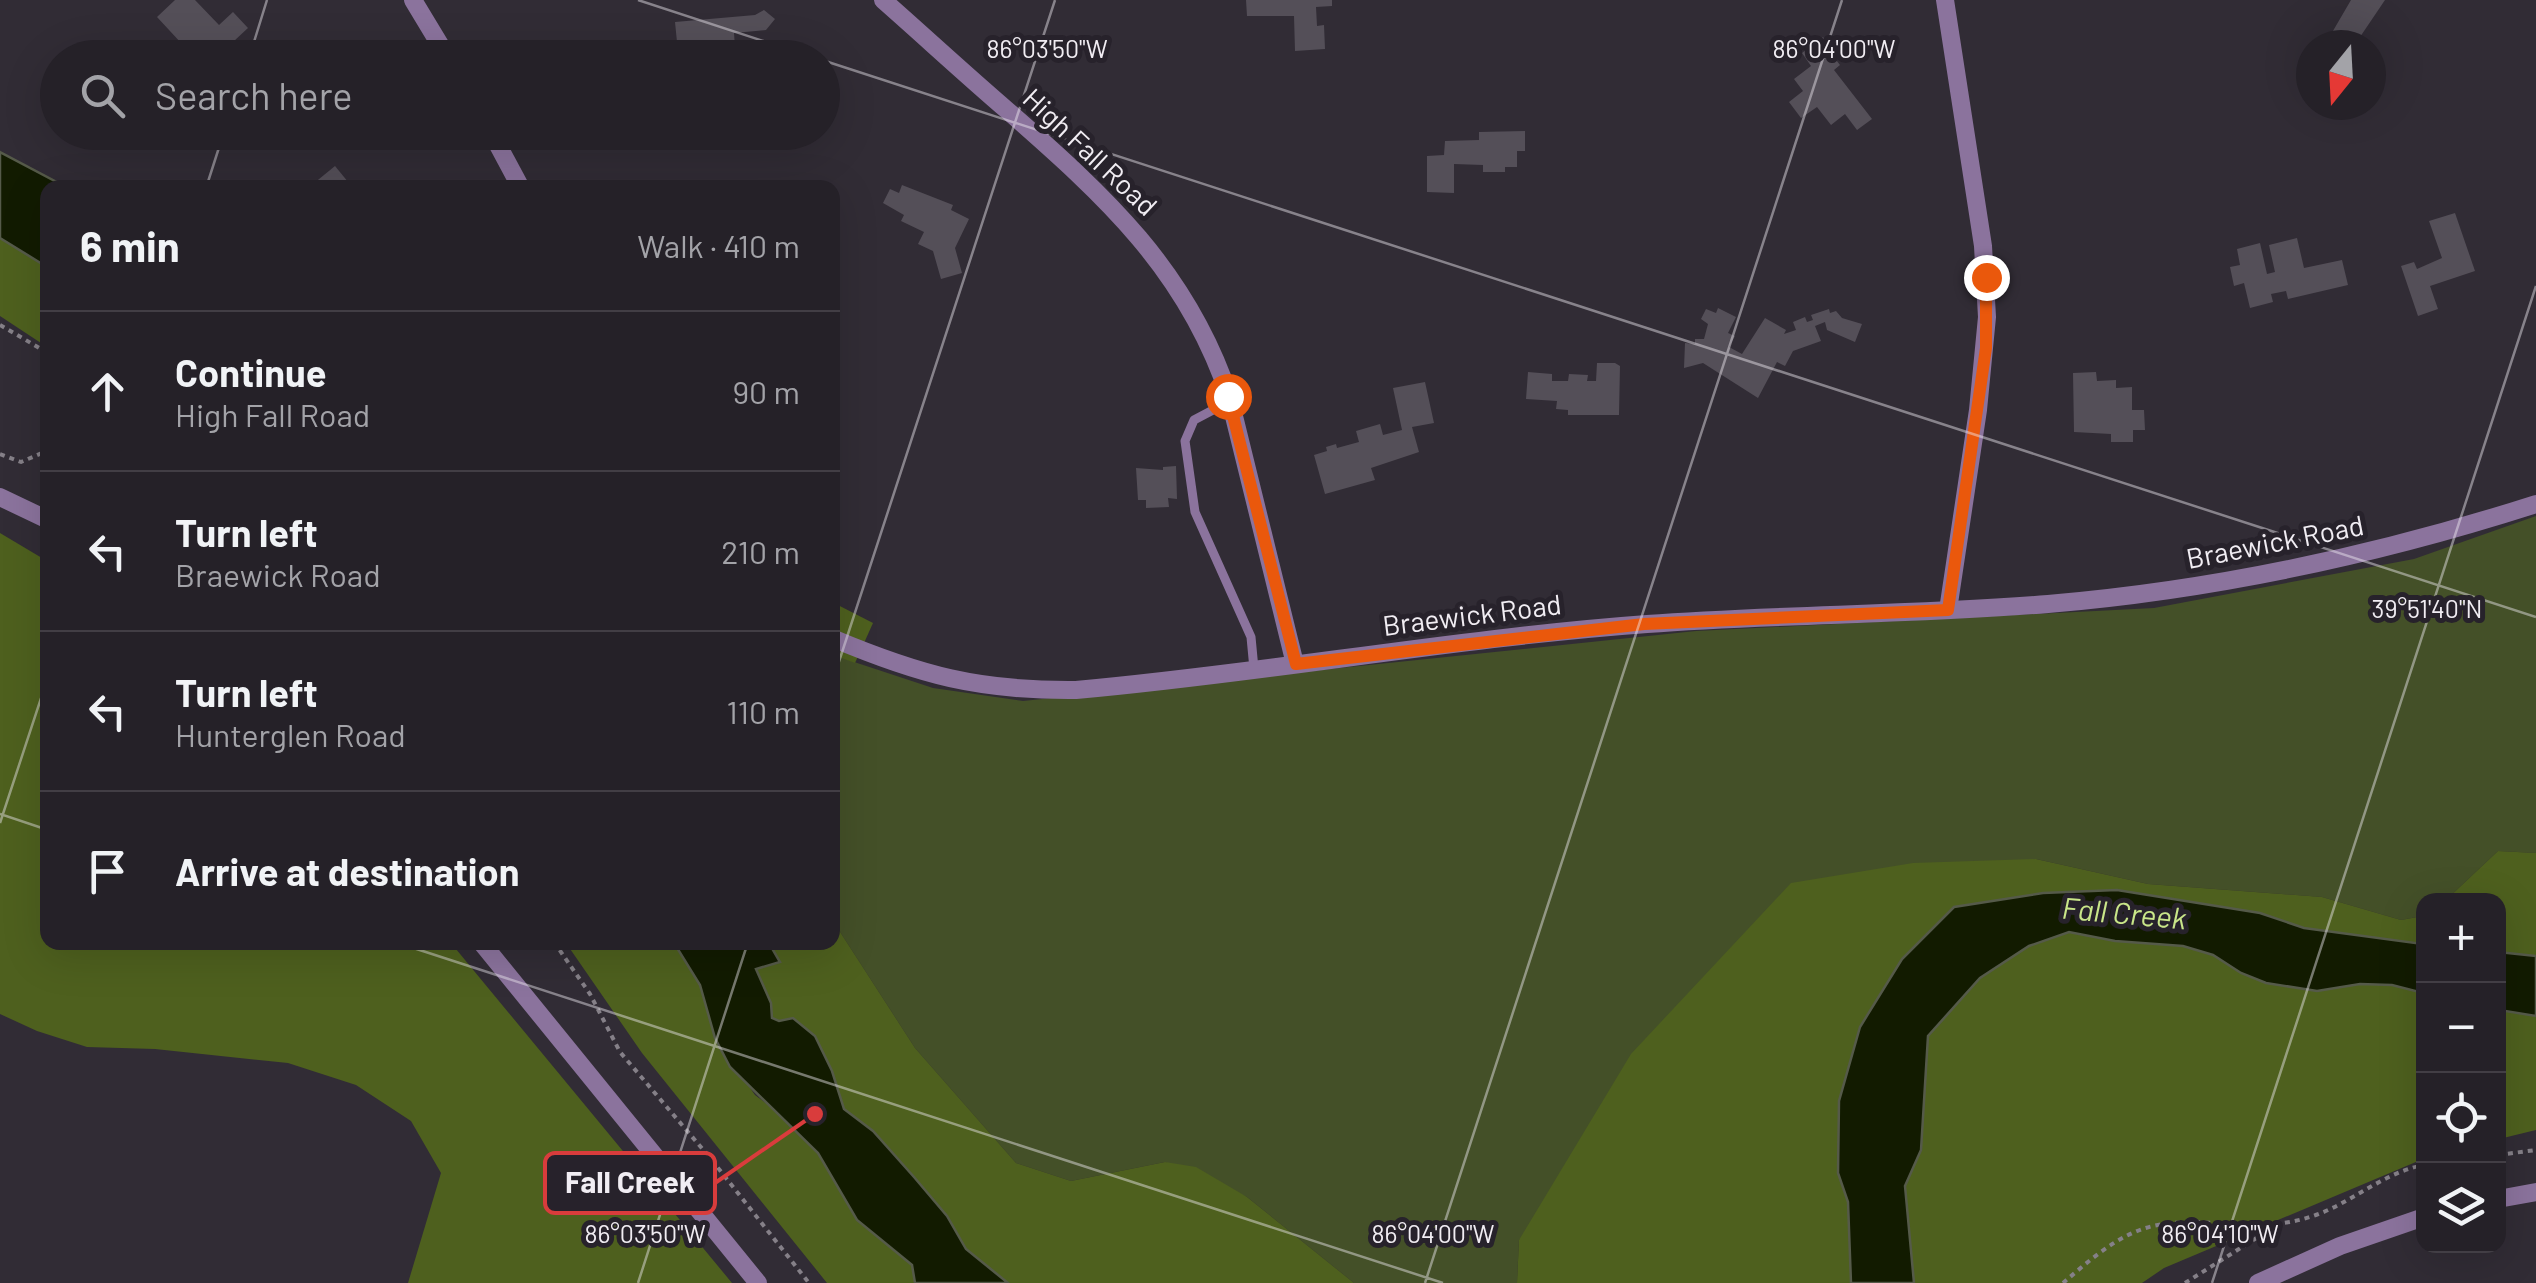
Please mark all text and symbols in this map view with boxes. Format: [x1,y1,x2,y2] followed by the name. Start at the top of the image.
[2296,30,2386,120] north arrow
[986,33,1108,63] text: 86°03'50"W
[1772,33,1896,63] text: 86°04'00"W
[40,40,840,150] search box
[75,68,130,123] icon: search
[155,72,353,118] text: Search here
[1017,81,1165,222] street label: High Fall Road
[80,220,180,270] text: 6 min
[637,226,800,264] text: Walk · 410 m
[1964,255,2010,301] route end
[175,349,326,395] text: Continue
[80,364,135,419] icon: ahead
[732,372,800,410] text: 90 m
[1206,374,1252,420] route start
[175,395,370,433] text: High Fall Road
[2183,507,2366,575] street label: Braewick Road
[175,509,318,555] text: Turn left
[80,524,135,579] icon: left
[721,532,800,570] text: 210 m
[175,555,381,593] text: Braewick Road
[1380,586,1563,642] street label: Braewick Road
[2372,593,2482,623] text: 39°51'40"N
[175,669,318,715] text: Turn left
[80,684,135,739] icon: left
[727,692,800,730] text: 110 m
[175,715,406,753] text: Hunterglen Road
[80,844,135,899] icon: arrive
[175,848,520,894] text: Arrive at destination
[2060,889,2188,935] water label: Fall Creek
[2416,893,2506,1253] map controls
[2416,893,2506,983] button: +
[2416,983,2506,1073] button: −
[2416,1073,2506,1163] button: locate
[545,1153,715,1213] callout: Fall Creek
[565,1163,695,1199] text: Fall Creek
[2416,1163,2506,1253] button: layers
[584,1218,706,1248] text: 86°03'50"W
[1371,1218,1495,1248] text: 86°04'00"W
[2161,1218,2279,1248] text: 86°04'10"W

